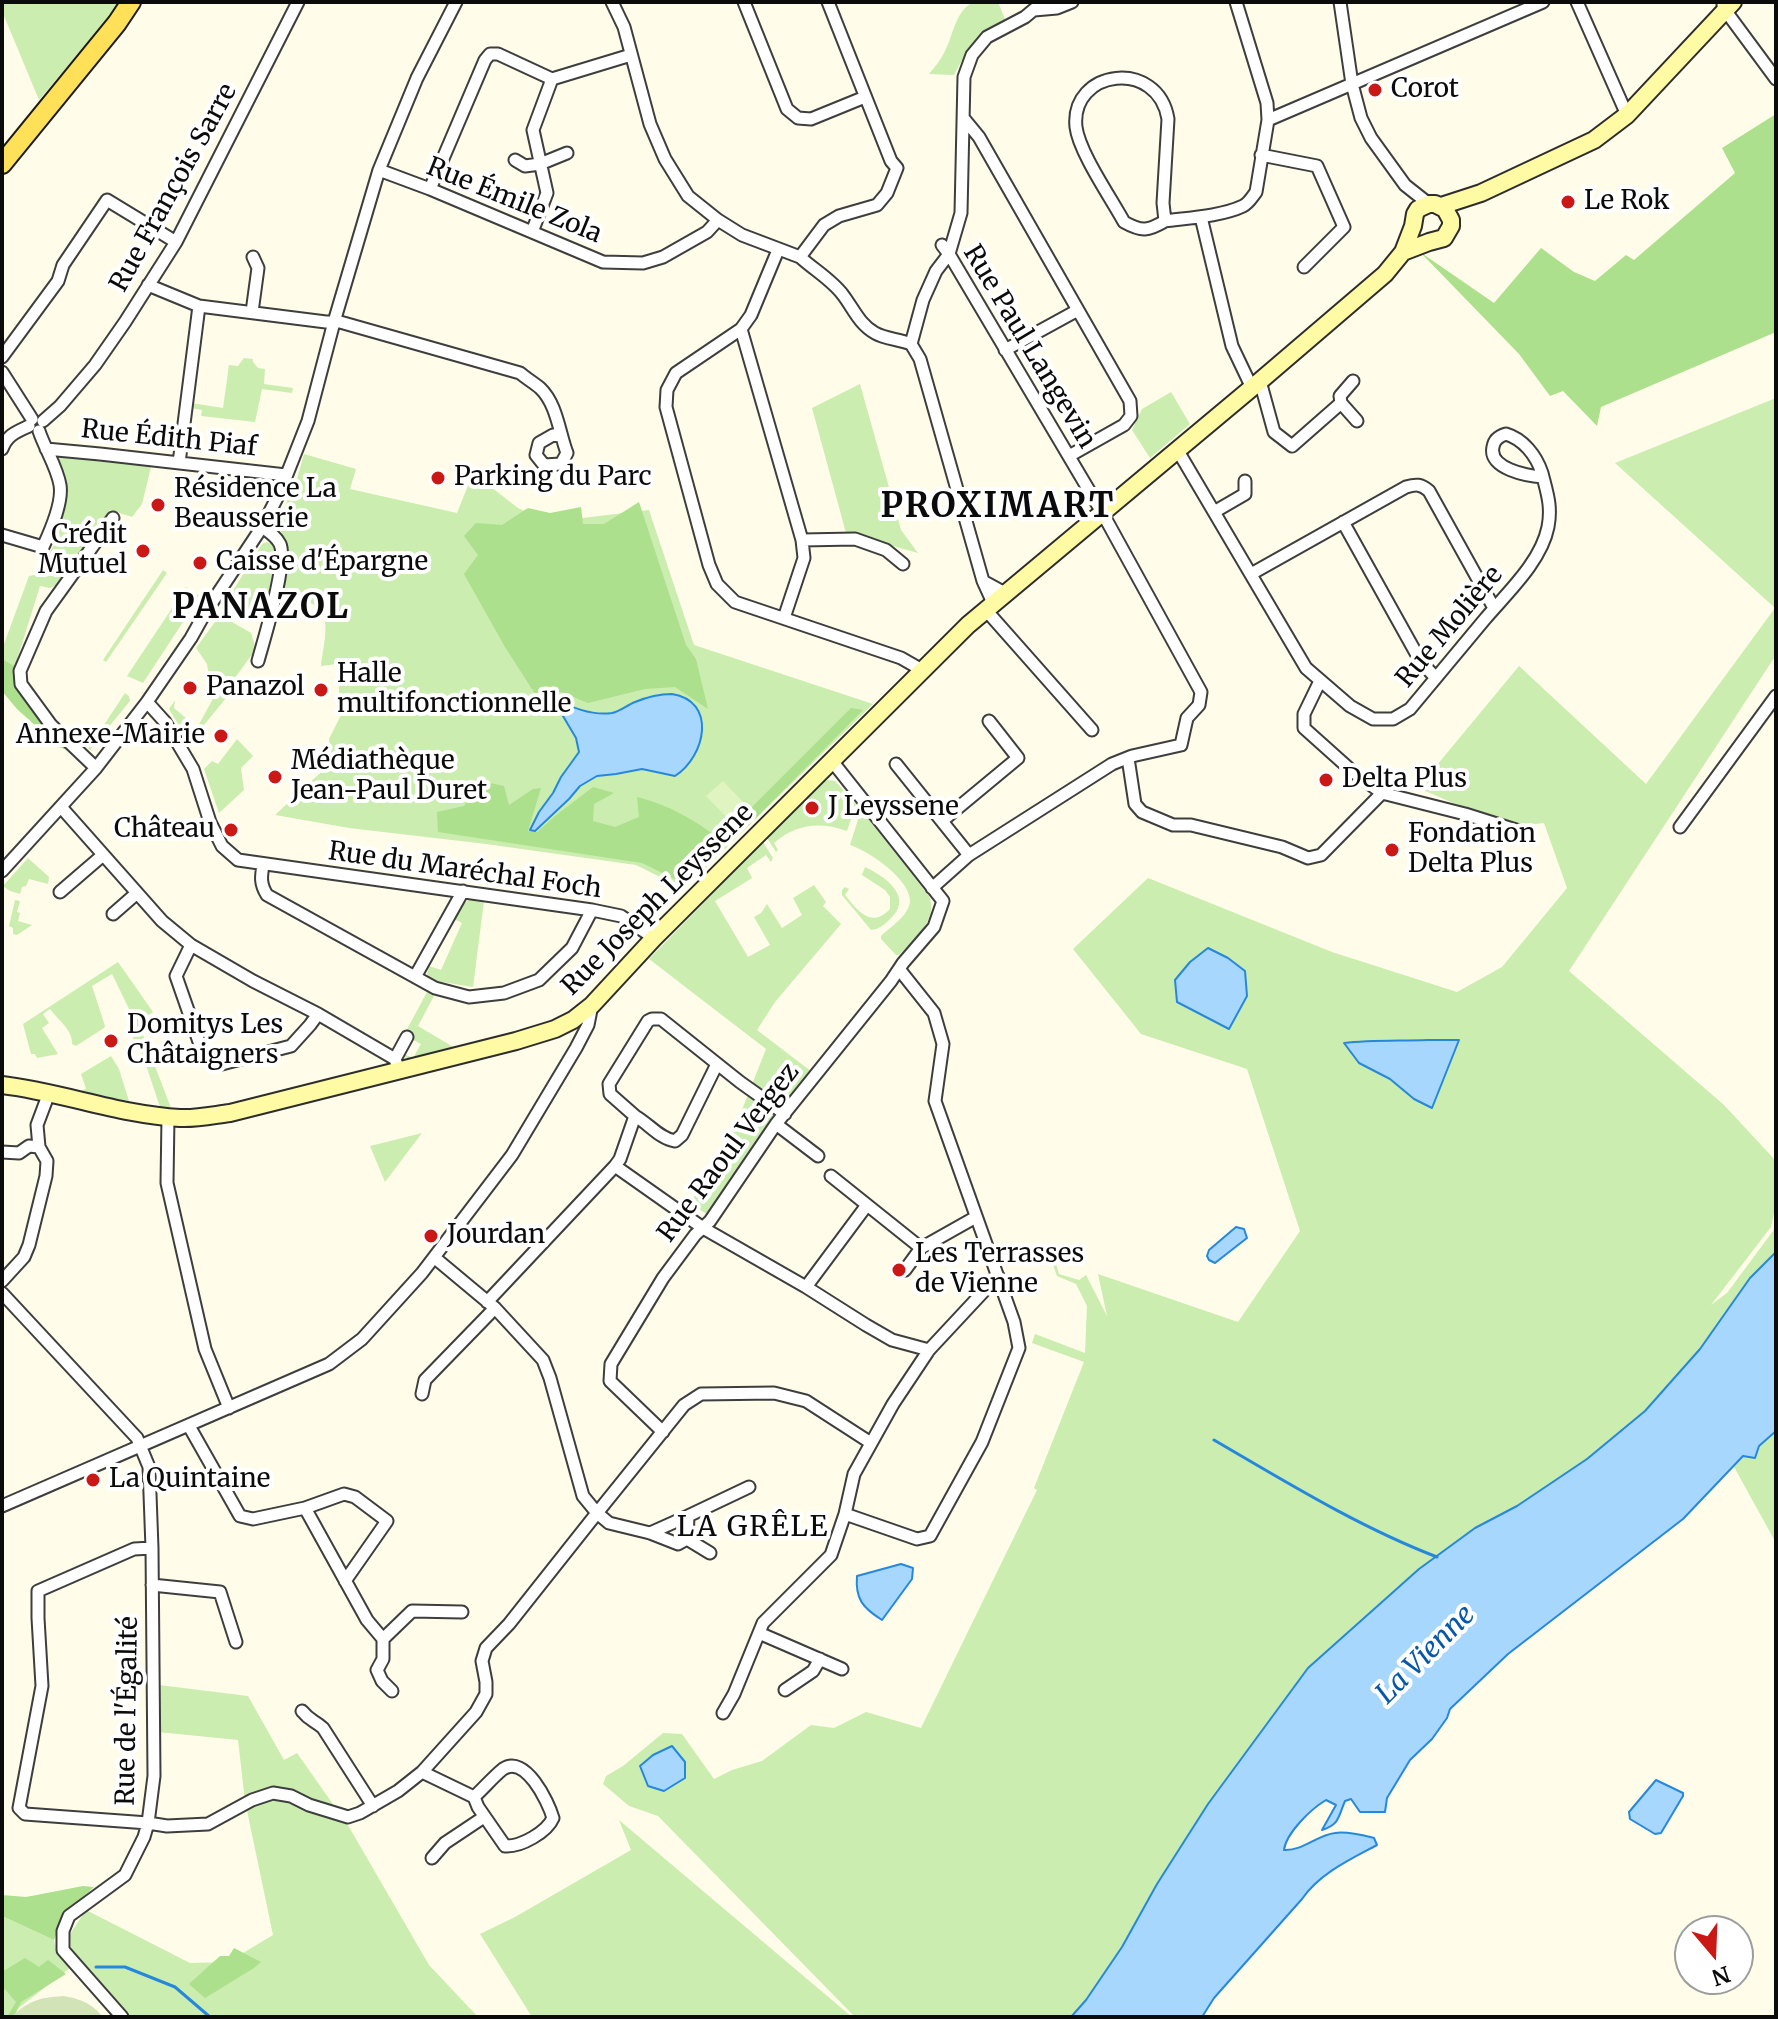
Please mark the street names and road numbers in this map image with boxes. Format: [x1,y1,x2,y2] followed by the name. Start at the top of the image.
[104,79,244,297] street label: Rue François Sarre
[422,152,606,250] street label: Rue Émile Zola
[956,240,1102,454] street label: Rue Paul Langevin
[80,414,258,464] street label: Rue Édith Piaf
[1390,560,1510,694] street label: Rue Molière
[556,798,760,1002] street label: Rue Joseph Leyssene
[326,836,604,906] street label: Rue du Maréchal Foch
[652,1058,806,1248] street label: Rue Raoul Vergez
[111,1616,145,1806] street label: Rue de l'Égalité

